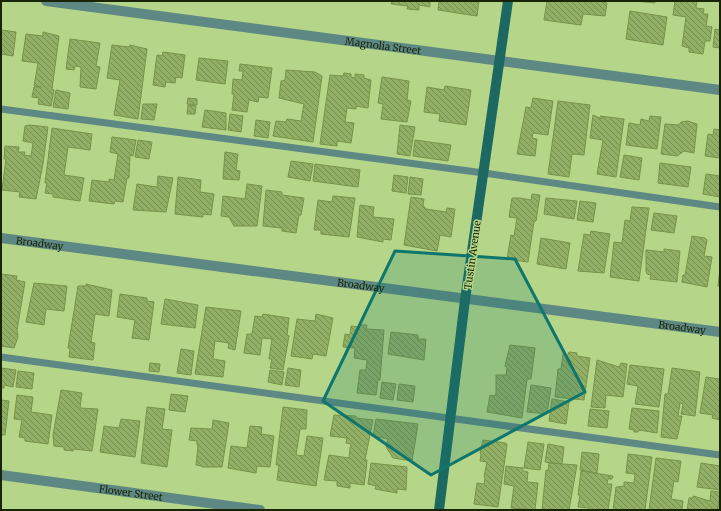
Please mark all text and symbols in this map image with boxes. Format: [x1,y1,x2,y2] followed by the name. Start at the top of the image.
[344,35,422,57] street label: Magnolia Street
[461,220,484,290] street label: Tustin Avenue
[15,234,64,253] street label: Broadway
[336,276,386,295] street label: Broadway
[658,318,707,337] street label: Broadway
[98,482,164,504] street label: Flower Street

